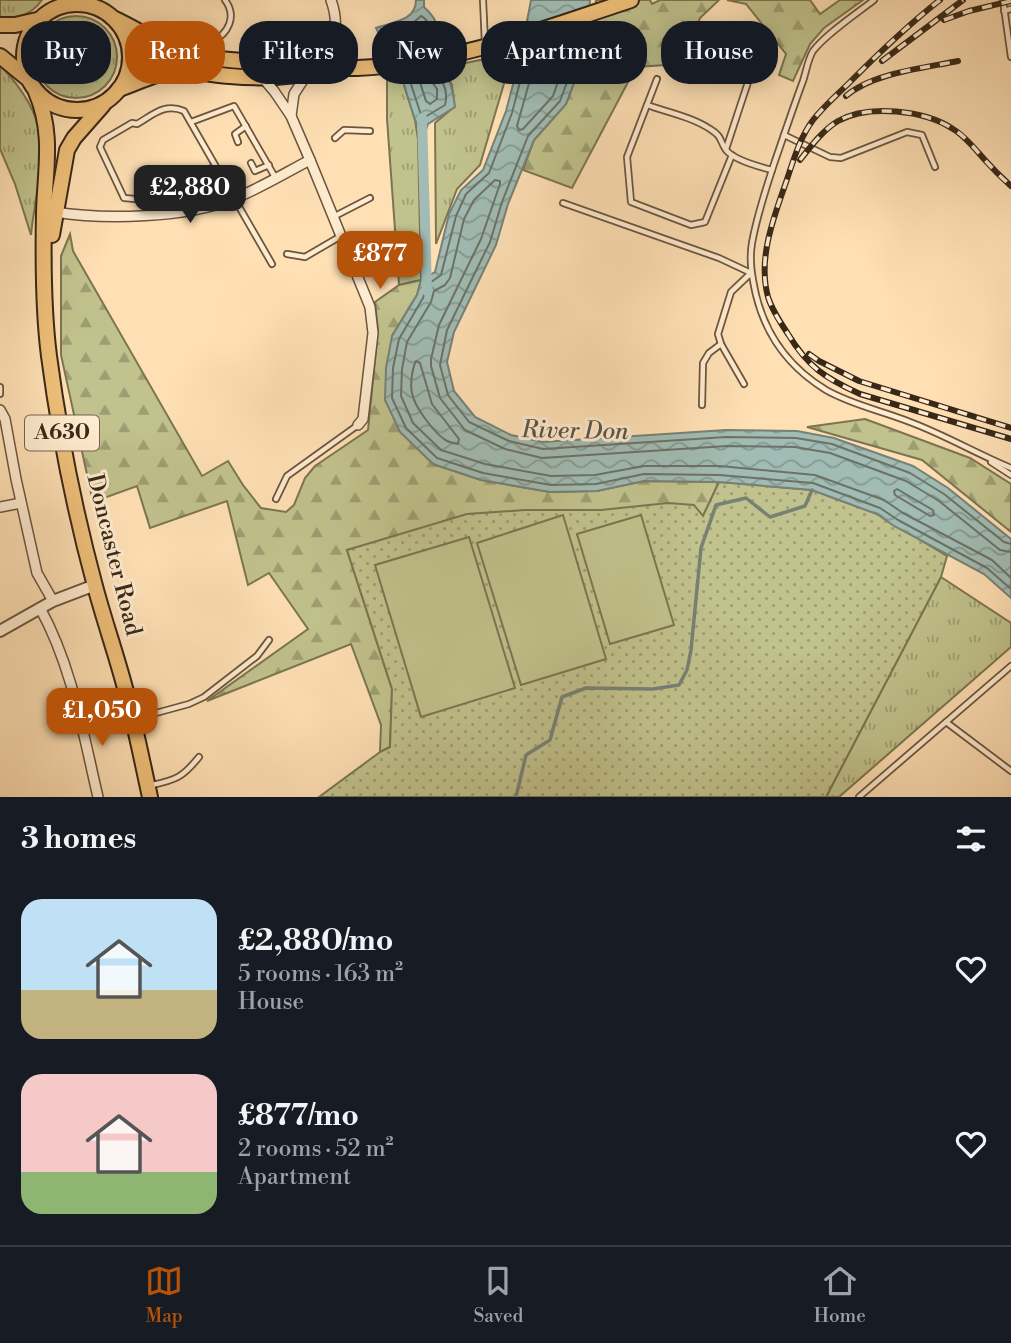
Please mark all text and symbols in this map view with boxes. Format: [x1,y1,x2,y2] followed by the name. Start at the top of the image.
[21,21,111,84] chip: Buy
[125,21,225,84] chip: Rent
[239,21,358,84] chip: Filters
[372,21,467,84] chip: New
[481,21,647,84] chip: Apartment
[661,21,778,84] chip: House
[133,166,247,225] pin: £2,880
[150,174,230,202] text: £2,880
[339,232,421,291] pin: £877
[353,240,407,268] text: £877
[520,415,629,447] water label: River Don
[25,416,99,450] road number: A630
[80,471,148,639] street label: Doncaster Road
[45,688,159,748] pin: £1,050
[63,697,141,725] text: £1,050
[21,820,136,858] text: 3 homes
[952,820,990,858] icon: filters
[238,922,393,960] text: £2,880/mo
[77,927,161,1011] icon: home
[952,950,990,988] icon: heart
[238,960,403,988] text: 5 rooms · 163 m²
[238,988,304,1016] text: House
[238,1097,359,1135] text: £877/mo
[77,1102,161,1186] icon: home
[952,1125,990,1163] icon: heart
[238,1135,394,1163] text: 2 rooms · 52 m²
[238,1163,351,1191] text: Apartment
[145,1262,183,1328] tab: Map
[473,1262,523,1328] tab: Saved
[814,1262,866,1328] tab: Home

